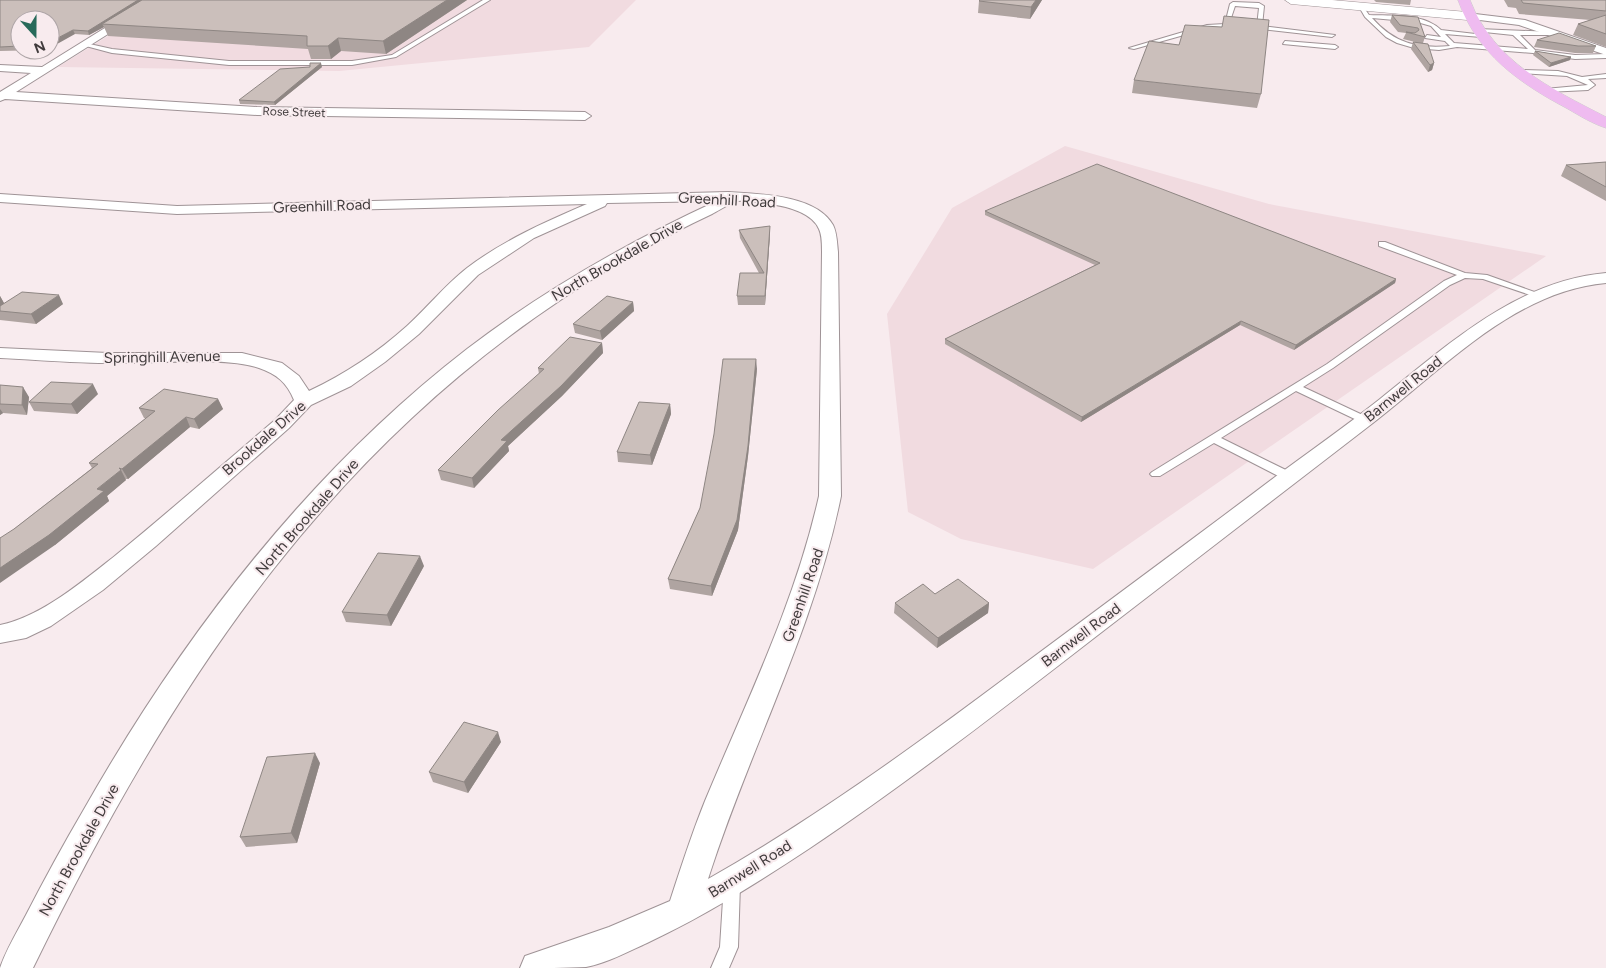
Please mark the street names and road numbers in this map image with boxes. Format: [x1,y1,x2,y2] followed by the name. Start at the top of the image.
[262,104,326,120] street label: Rose Street
[678,188,776,212] street label: Greenhill Road
[273,195,371,217] street label: Greenhill Road
[548,215,686,305] street label: North Brookdale Drive
[104,347,220,367] street label: Springhill Avenue
[1361,352,1445,426] street label: Barnwell Road
[218,397,310,479] street label: Brookdale Drive
[252,455,362,579] street label: North Brookdale Drive
[779,546,827,644] street label: Greenhill Road
[1038,599,1124,671] street label: Barnwell Road
[35,781,123,919] street label: North Brookdale Drive
[705,836,795,902] street label: Barnwell Road

